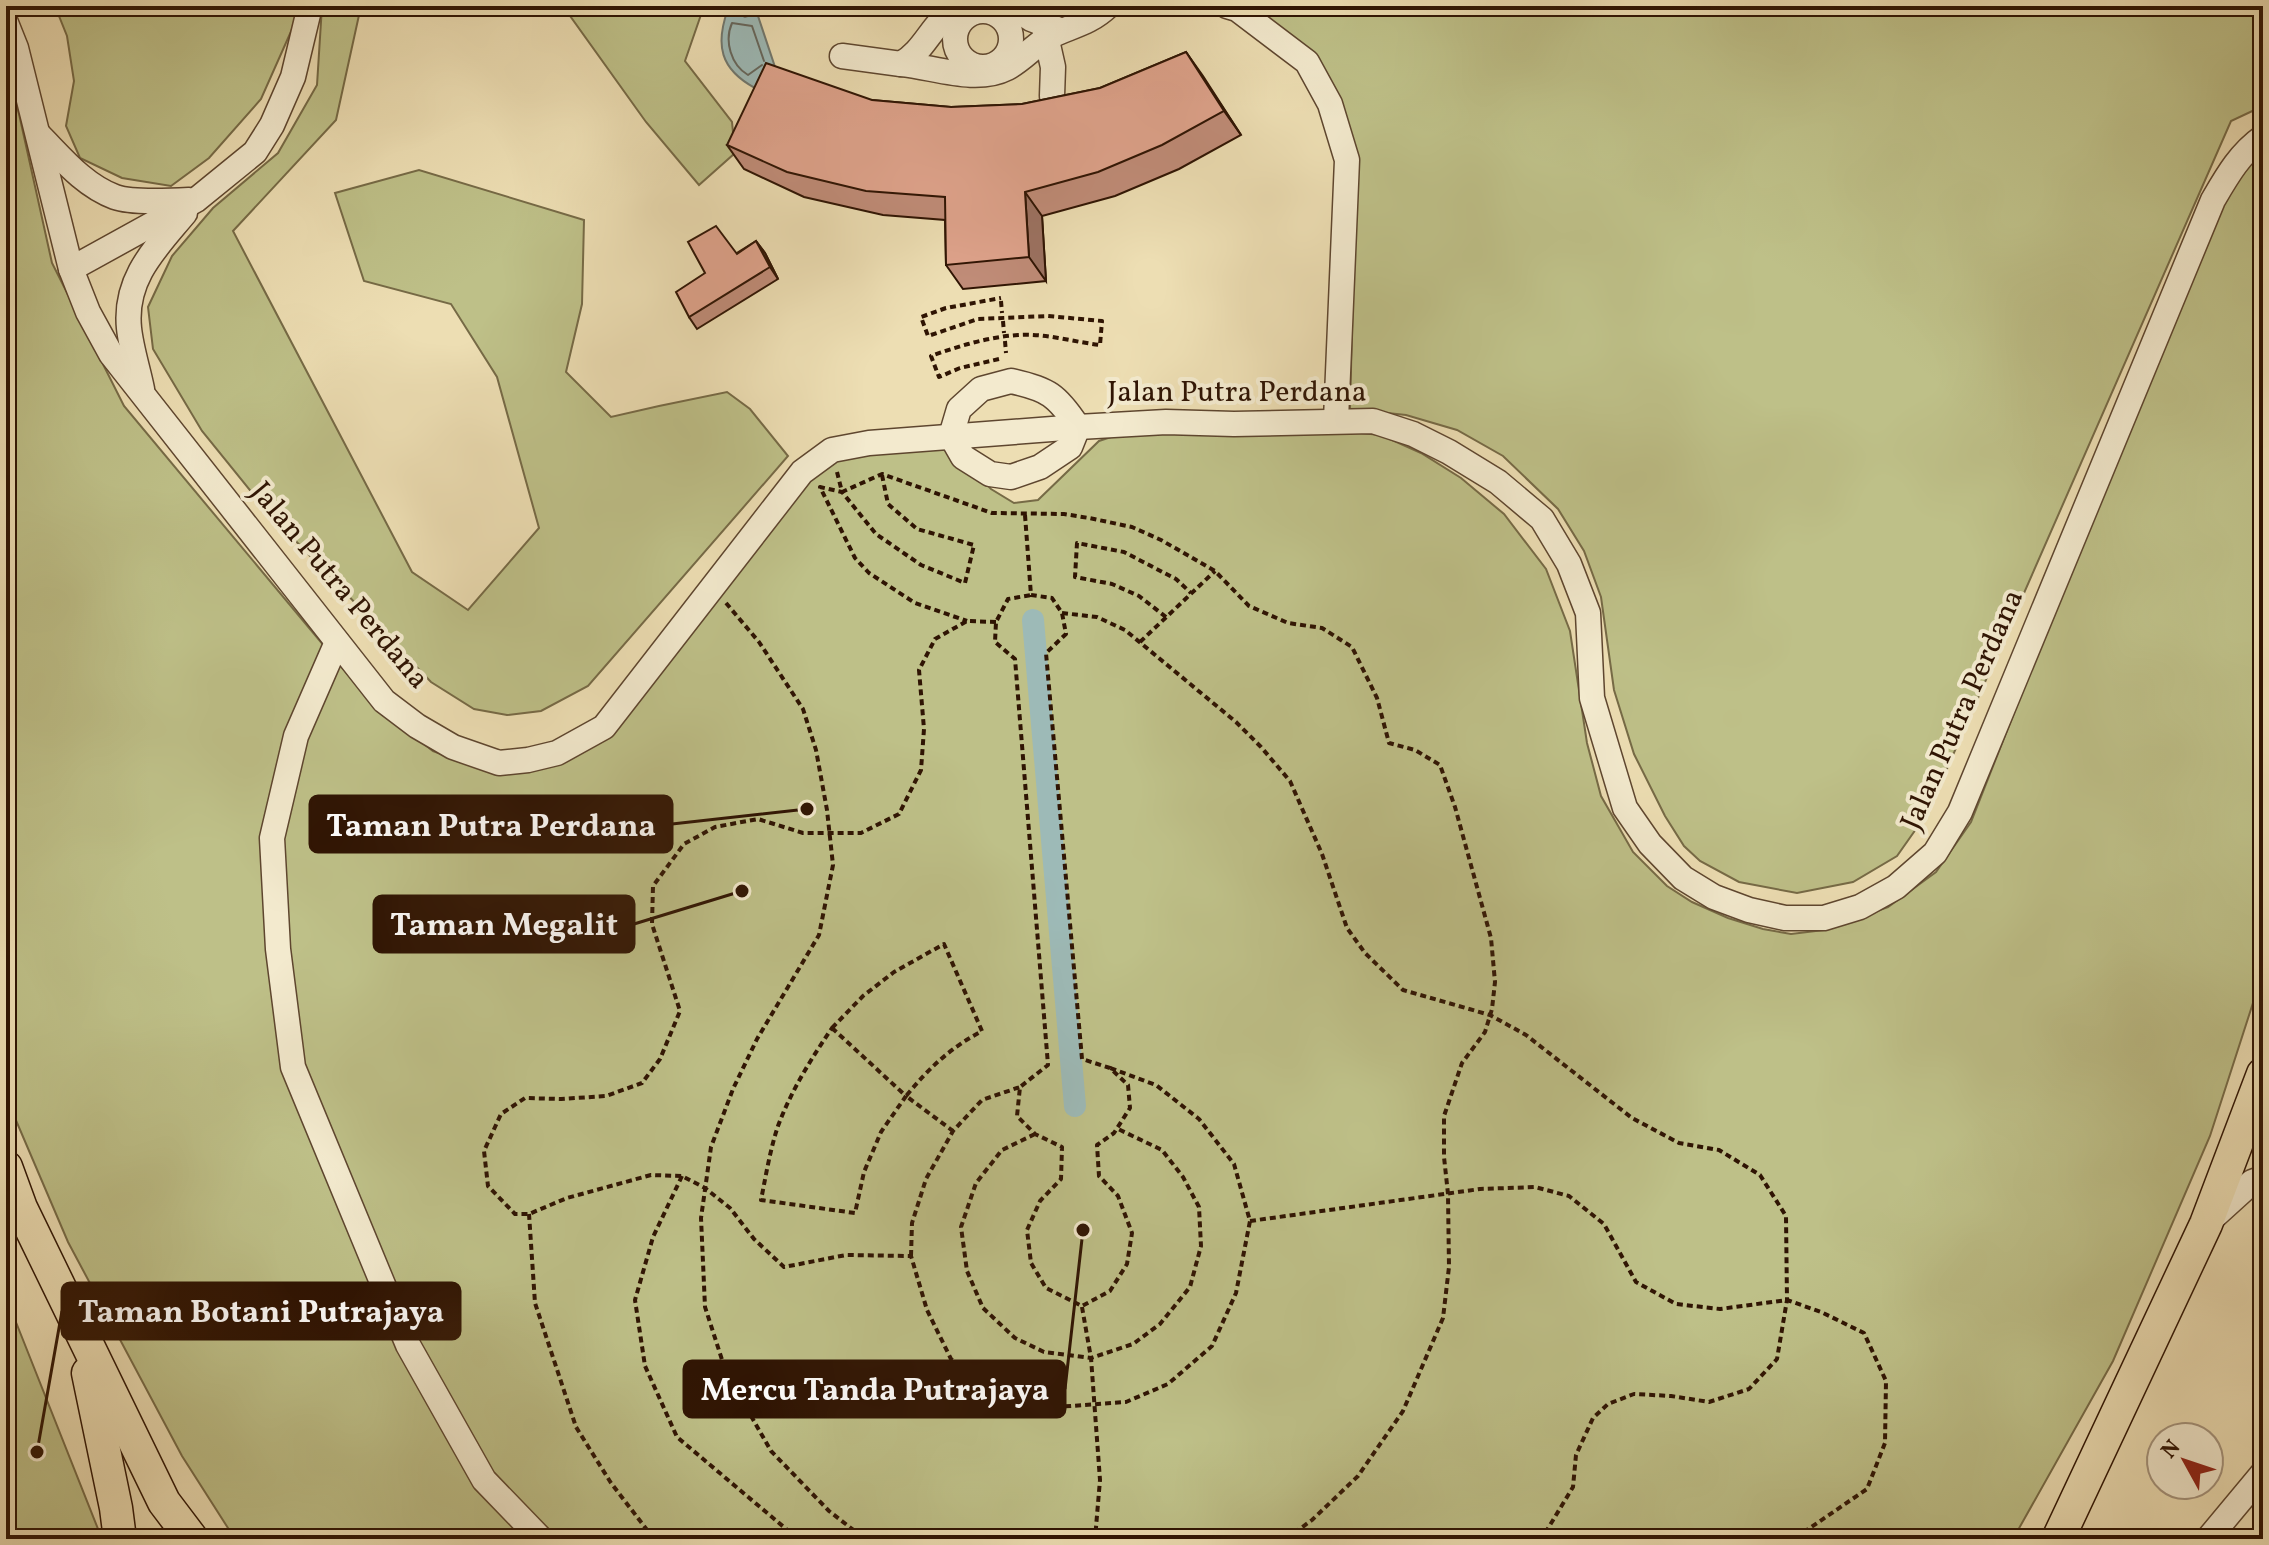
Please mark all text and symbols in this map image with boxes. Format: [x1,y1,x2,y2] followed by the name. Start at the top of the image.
[1107,372,1367,414] street label: Jalan Putra Perdana
[240,473,438,699] street label: Jalan Putra Perdana
[1891,583,2035,837] street label: Jalan Putra Perdana
[310,796,672,852] callout: Taman Putra Perdana
[326,806,656,850] text: Taman Putra Perdana
[374,896,634,952] callout: Taman Megalit
[390,905,618,949] text: Taman Megalit
[62,1283,460,1339] callout: Taman Botani Putrajaya
[78,1292,444,1336] text: Taman Botani Putrajaya
[684,1361,1065,1417] callout: Mercu Tanda Putrajaya
[701,1370,1049,1414] text: Mercu Tanda Putrajaya
[2145,1421,2225,1501] north arrow
[2155,1434,2189,1466] text: N

